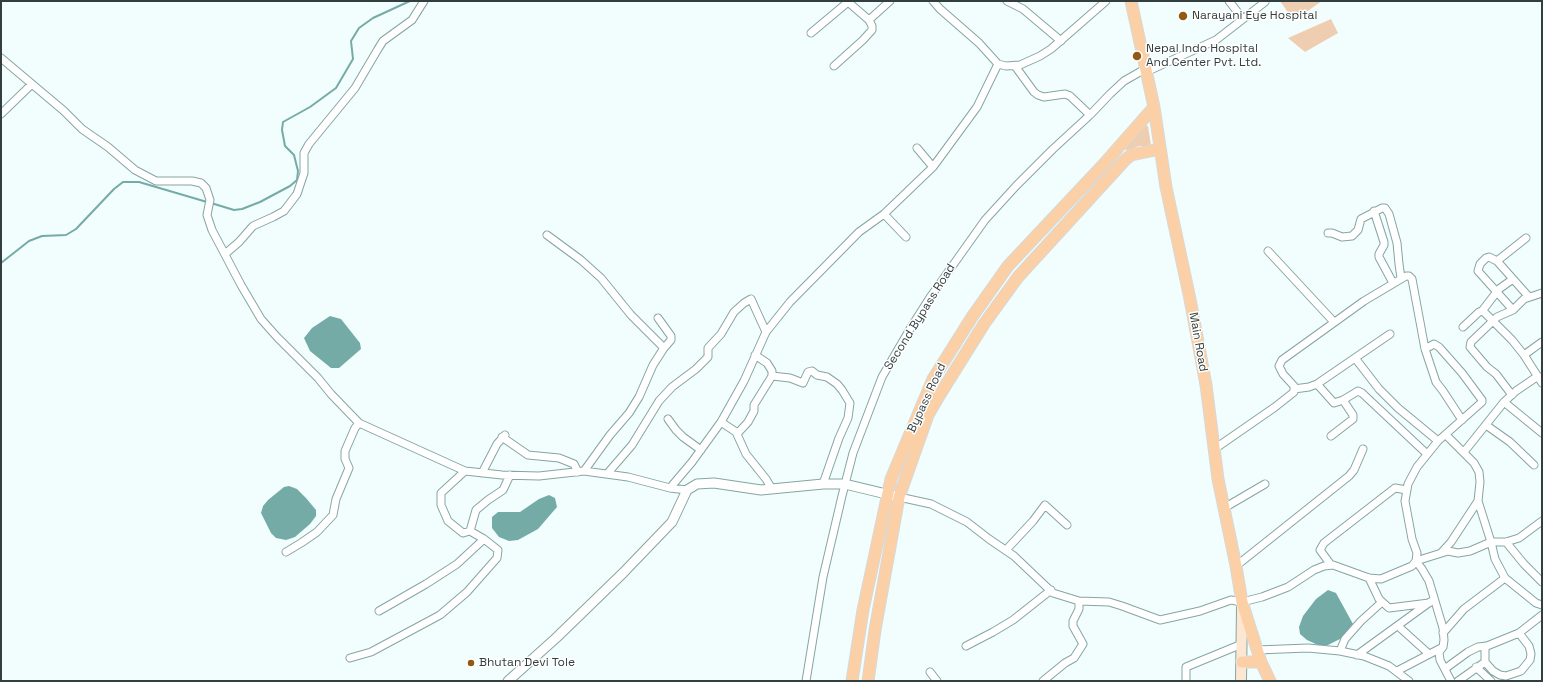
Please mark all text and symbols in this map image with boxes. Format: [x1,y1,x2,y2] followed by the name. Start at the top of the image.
[1192,9,1317,23] place label: Narayani Eye Hospital
[1177,10,1189,22] marker: Narayani Eye Hospital
[1146,42,1261,70] place label: Nepal Indo Hospital And Center Pvt. Ltd.
[1131,50,1143,62] marker: Nepal Indo Hospital And Center Pvt. Ltd.
[881,261,959,373] street label: Second Bypass Road
[1186,311,1210,373] street label: Main Road
[905,361,949,435] street label: Bypass Road
[479,656,575,670] place label: Bhutan Devi Tole
[466,658,476,668] marker: Bhutan Devi Tole

